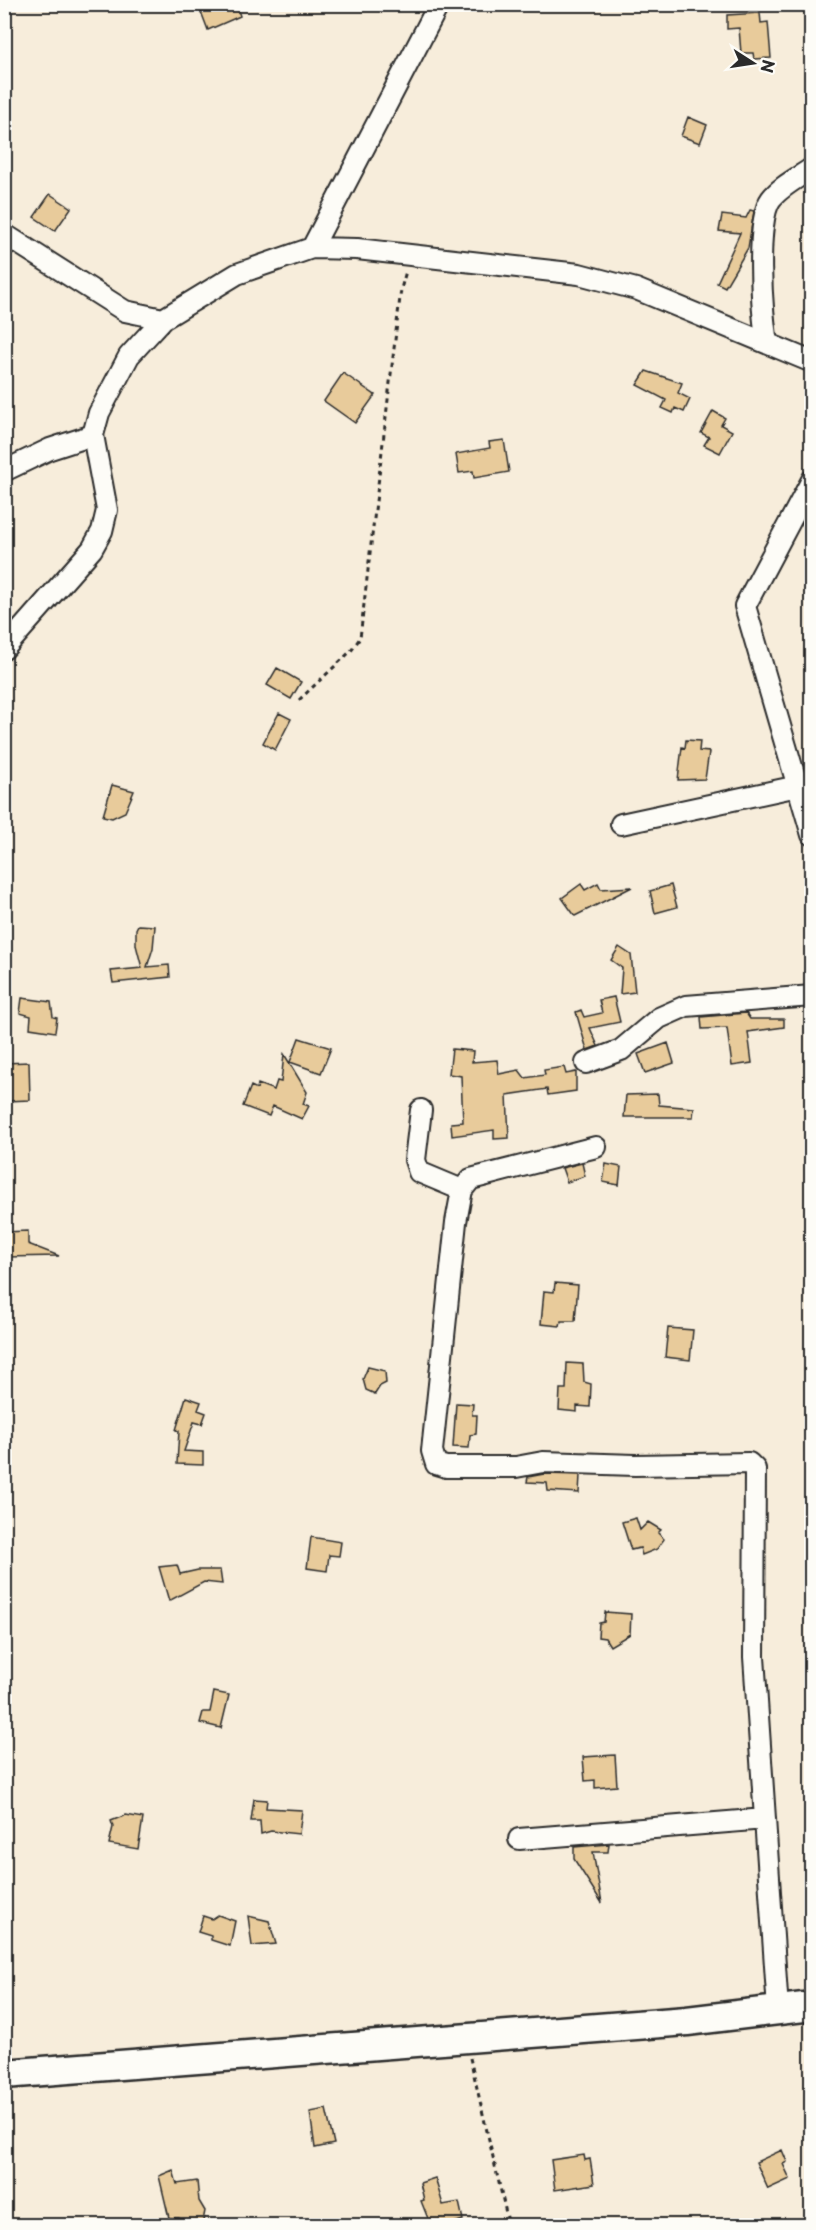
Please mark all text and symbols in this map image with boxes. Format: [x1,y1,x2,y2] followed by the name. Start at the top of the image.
[723,33,783,93] north arrow
[756,58,782,75] text: N

